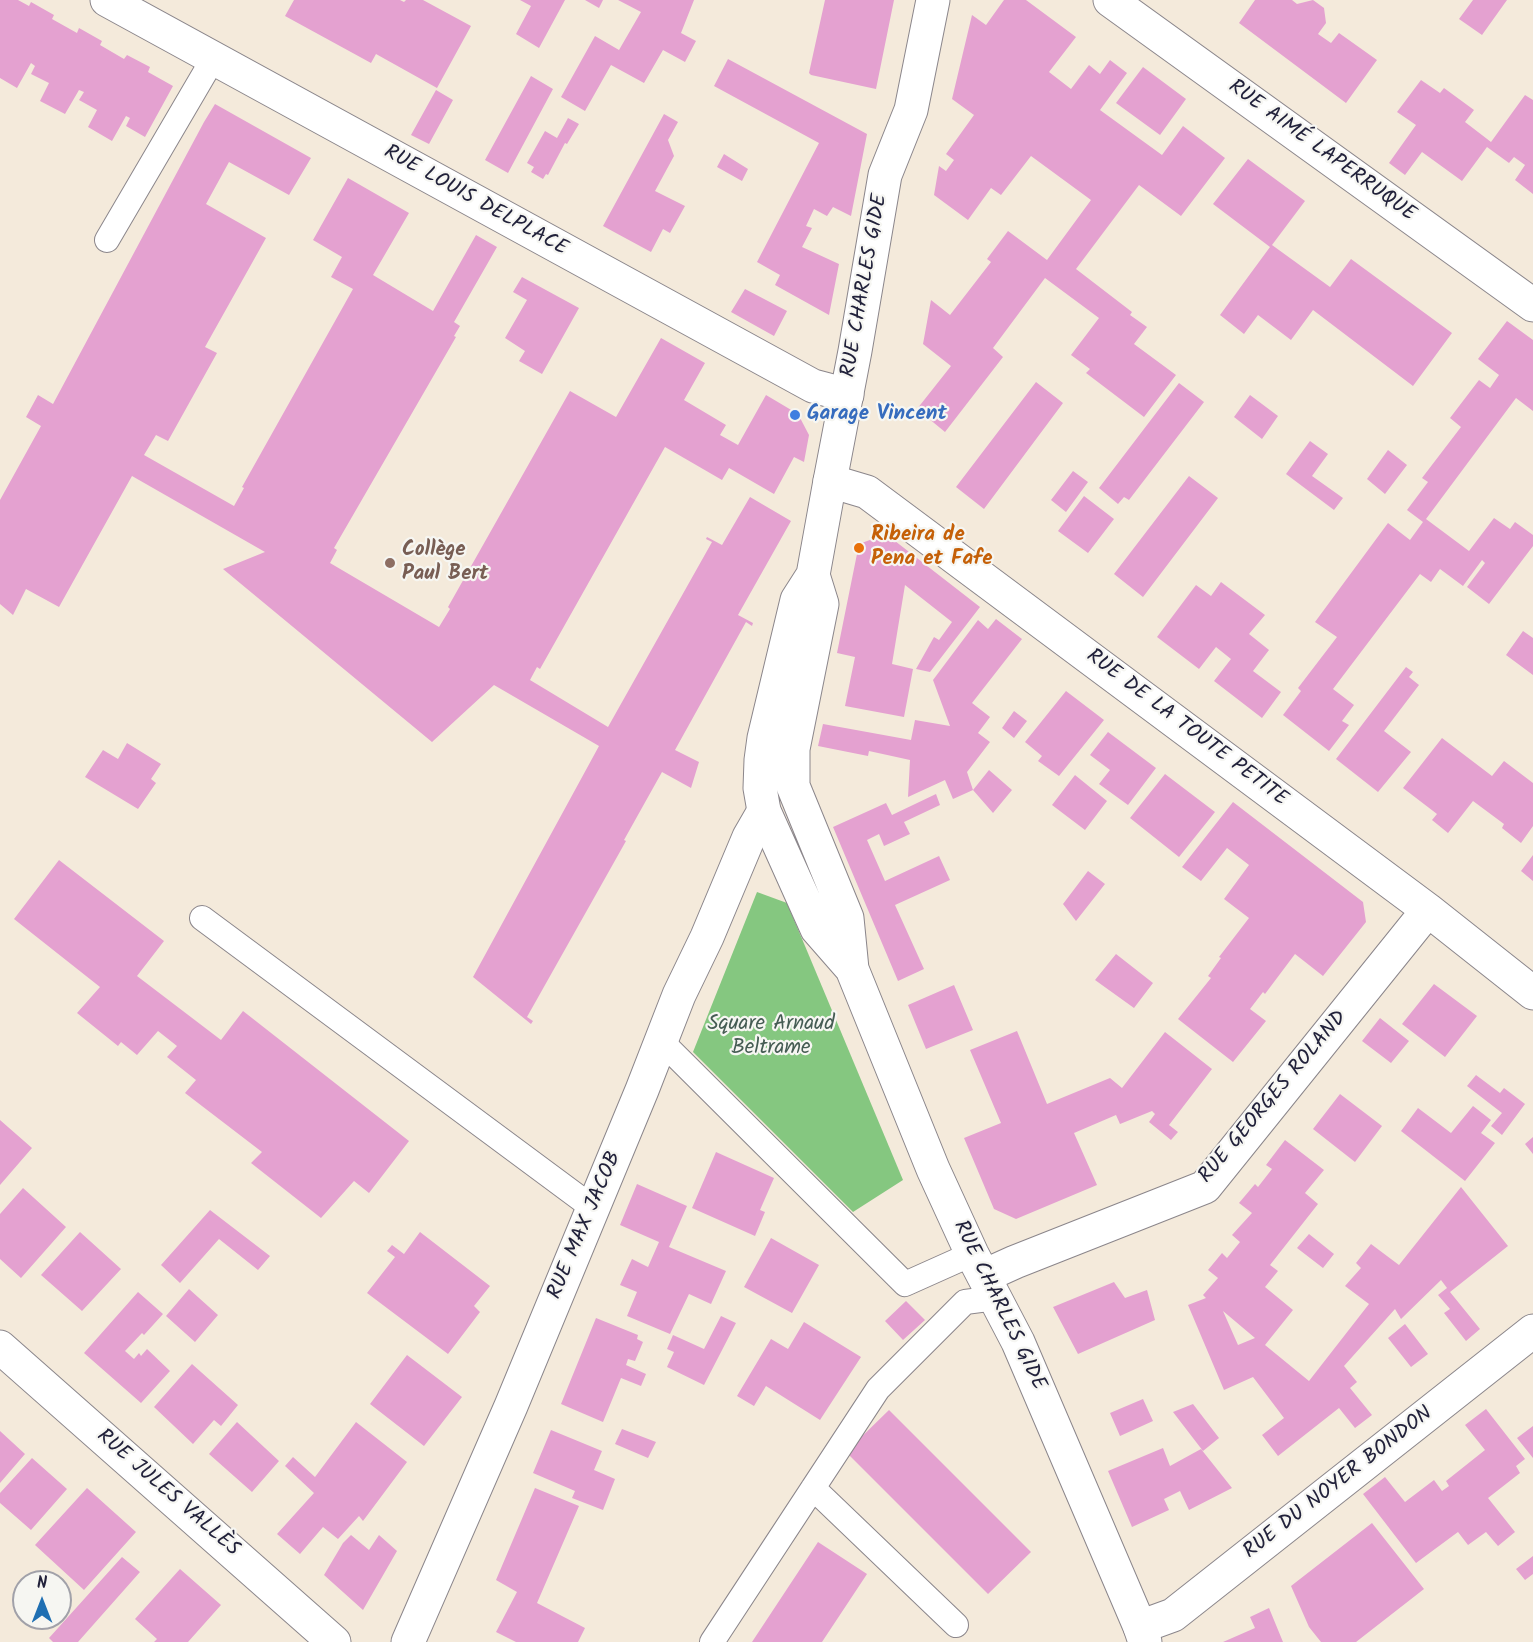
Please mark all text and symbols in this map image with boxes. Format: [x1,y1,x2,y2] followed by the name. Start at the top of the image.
[1222,76,1420,228] street label: RUE AIMÉ LAPERRUQUE
[379,141,571,263] street label: RUE LOUIS DELPLACE
[837,192,895,380] street label: RUE CHARLES GIDE
[807,402,947,428] place label: Garage Vincent
[788,408,802,422] marker: Garage Vincent
[871,523,992,573] place label: Ribeira de Pena et Fafe
[402,538,489,588] place label: Collège Paul Bert
[852,541,866,555] marker: Ribeira de Pena et Fafe
[383,556,397,570] marker: Collège Paul Bert
[1080,645,1292,813] street label: RUE DE LA TOUTE PETITE
[1194,1007,1354,1189] street label: RUE GEORGES ROLAND
[707,1012,835,1062] park label: Square Arnaud Beltrame
[544,1148,628,1304] street label: RUE MAX JACOB
[946,1217,1050,1395] street label: RUE CHARLES GIDE
[1239,1402,1439,1566] street label: RUE DU NOYER BONDON
[90,1425,244,1563] street label: RUE JULES VALLÈS
[12,1570,72,1630] north arrow
[37,1571,47,1596] text: N

